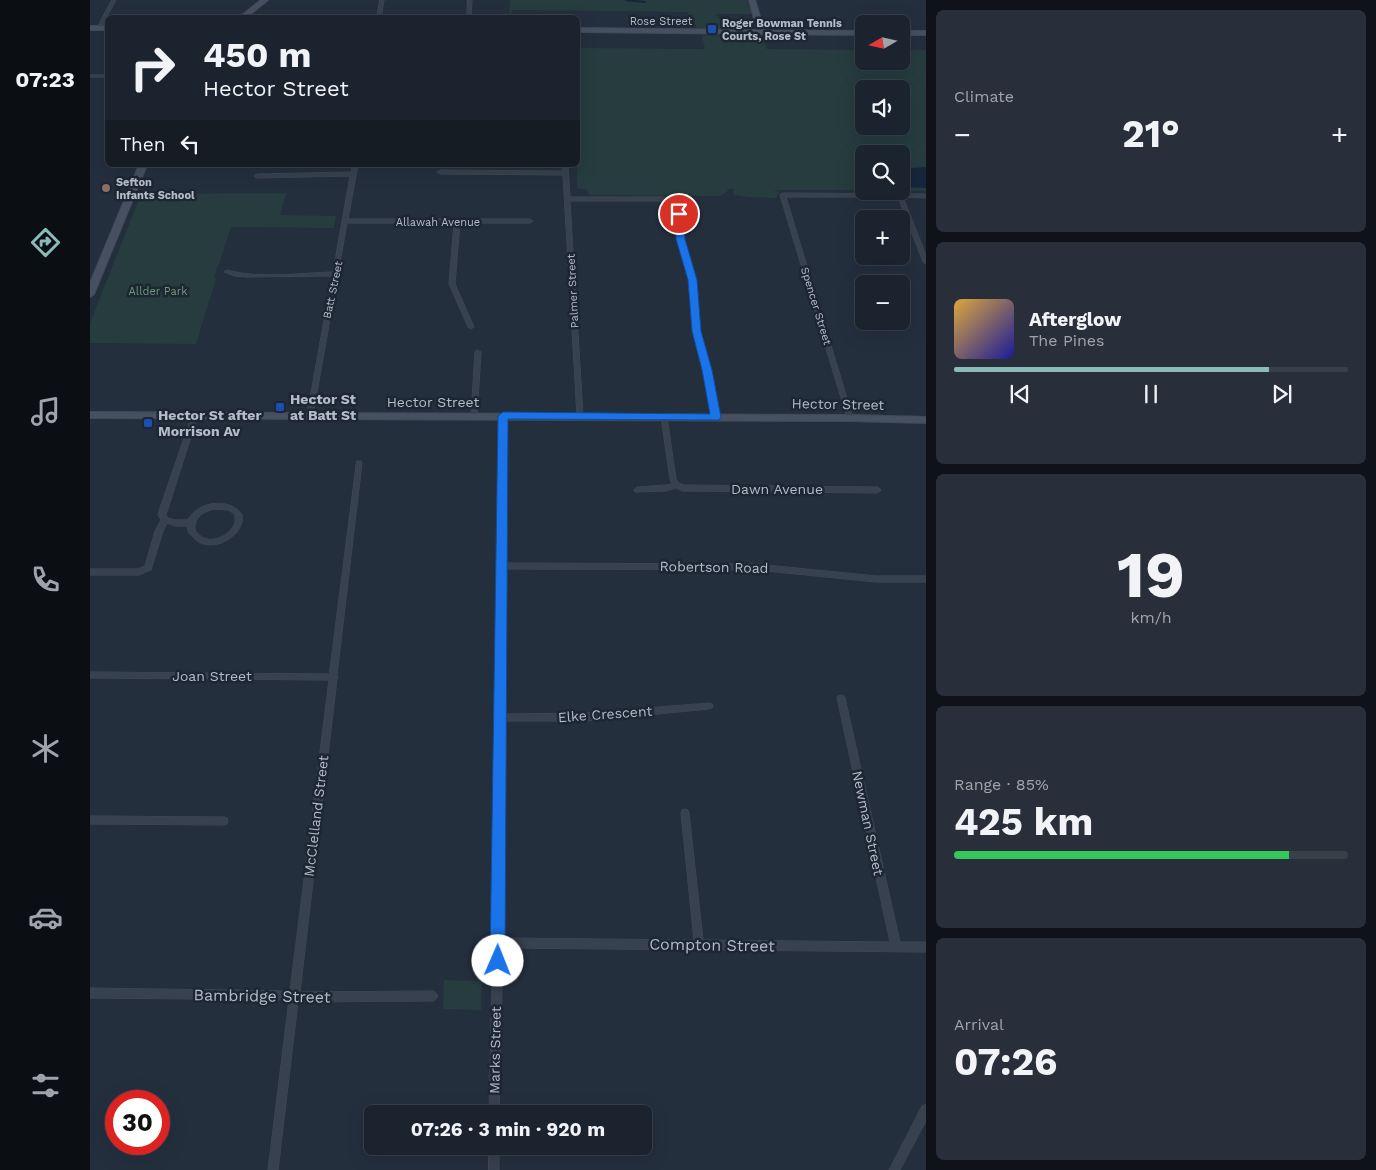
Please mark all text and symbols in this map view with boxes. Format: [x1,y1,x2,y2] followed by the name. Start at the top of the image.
[630,15,693,28] street label: Rose Street
[855,15,910,70] north arrow
[855,15,910,330] map controls
[722,17,842,43] place label: Roger Bowman Tennis Courts, Rose St
[706,23,718,35] marker: Roger Bowman Tennis Courts, Rose St
[203,34,312,76] text: 450 m
[120,35,185,100] icon: right
[15,67,75,92] text: 07:23
[203,76,349,101] text: Hector Street
[855,80,910,135] button: sound
[954,87,1014,106] text: Climate
[1122,112,1180,156] text: 21°
[954,118,971,151] text: −
[1331,118,1348,151] text: +
[176,130,204,158] icon: left
[120,133,166,156] text: Then
[855,145,910,200] button: search
[116,176,195,202] place label: Sefton Infants School
[100,182,112,194] marker: Sefton Infants School
[658,193,700,235] pin
[665,200,693,228] icon: arrive
[855,210,910,265] button: +
[396,216,480,229] street label: Allawah Avenue
[28,225,63,260] icon: directions
[565,253,581,328] street label: Palmer Street
[321,260,346,320] street label: Batt Street
[798,266,834,347] street label: Spencer Street
[855,275,910,330] button: −
[129,285,187,298] park label: Allder Park
[1029,308,1121,331] text: Afterglow
[1029,331,1105,350] text: The Pines
[1006,380,1034,408] icon: previous
[1137,380,1165,408] icon: pause
[1268,380,1296,408] icon: next
[290,391,356,423] place label: Hector St at Batt St
[28,394,63,429] icon: music
[387,394,479,410] street label: Hector Street
[792,395,885,413] street label: Hector Street
[274,401,286,413] marker: Hector St at Batt St
[158,407,262,439] place label: Hector St after Morrison Av
[142,417,154,429] marker: Hector St after Morrison Av
[731,481,823,497] street label: Dawn Avenue
[1117,537,1185,613] text: 19
[659,558,769,576] street label: Robertson Road
[28,562,63,597] icon: phone
[1130,608,1172,627] text: km/h
[172,668,252,684] street label: Joan Street
[557,703,653,725] street label: Elke Crescent
[28,731,63,766] icon: climate
[301,754,331,878] street label: McClelland Street
[849,769,887,877] street label: Newman Street
[954,775,1049,794] text: Range · 85%
[954,800,1093,844] text: 425 km
[28,900,63,935] icon: car
[471,934,523,986] position arrow
[649,934,775,956] street label: Compton Street
[193,985,331,1007] street label: Bambridge Street
[486,1006,504,1094] street label: Marks Street
[954,1015,1004,1034] text: Arrival
[954,1040,1057,1084] text: 07:26
[28,1068,63,1103] icon: filters
[105,1090,170,1155] speed limit sign: 30
[411,1118,605,1141] text: 07:26 · 3 min · 920 m

